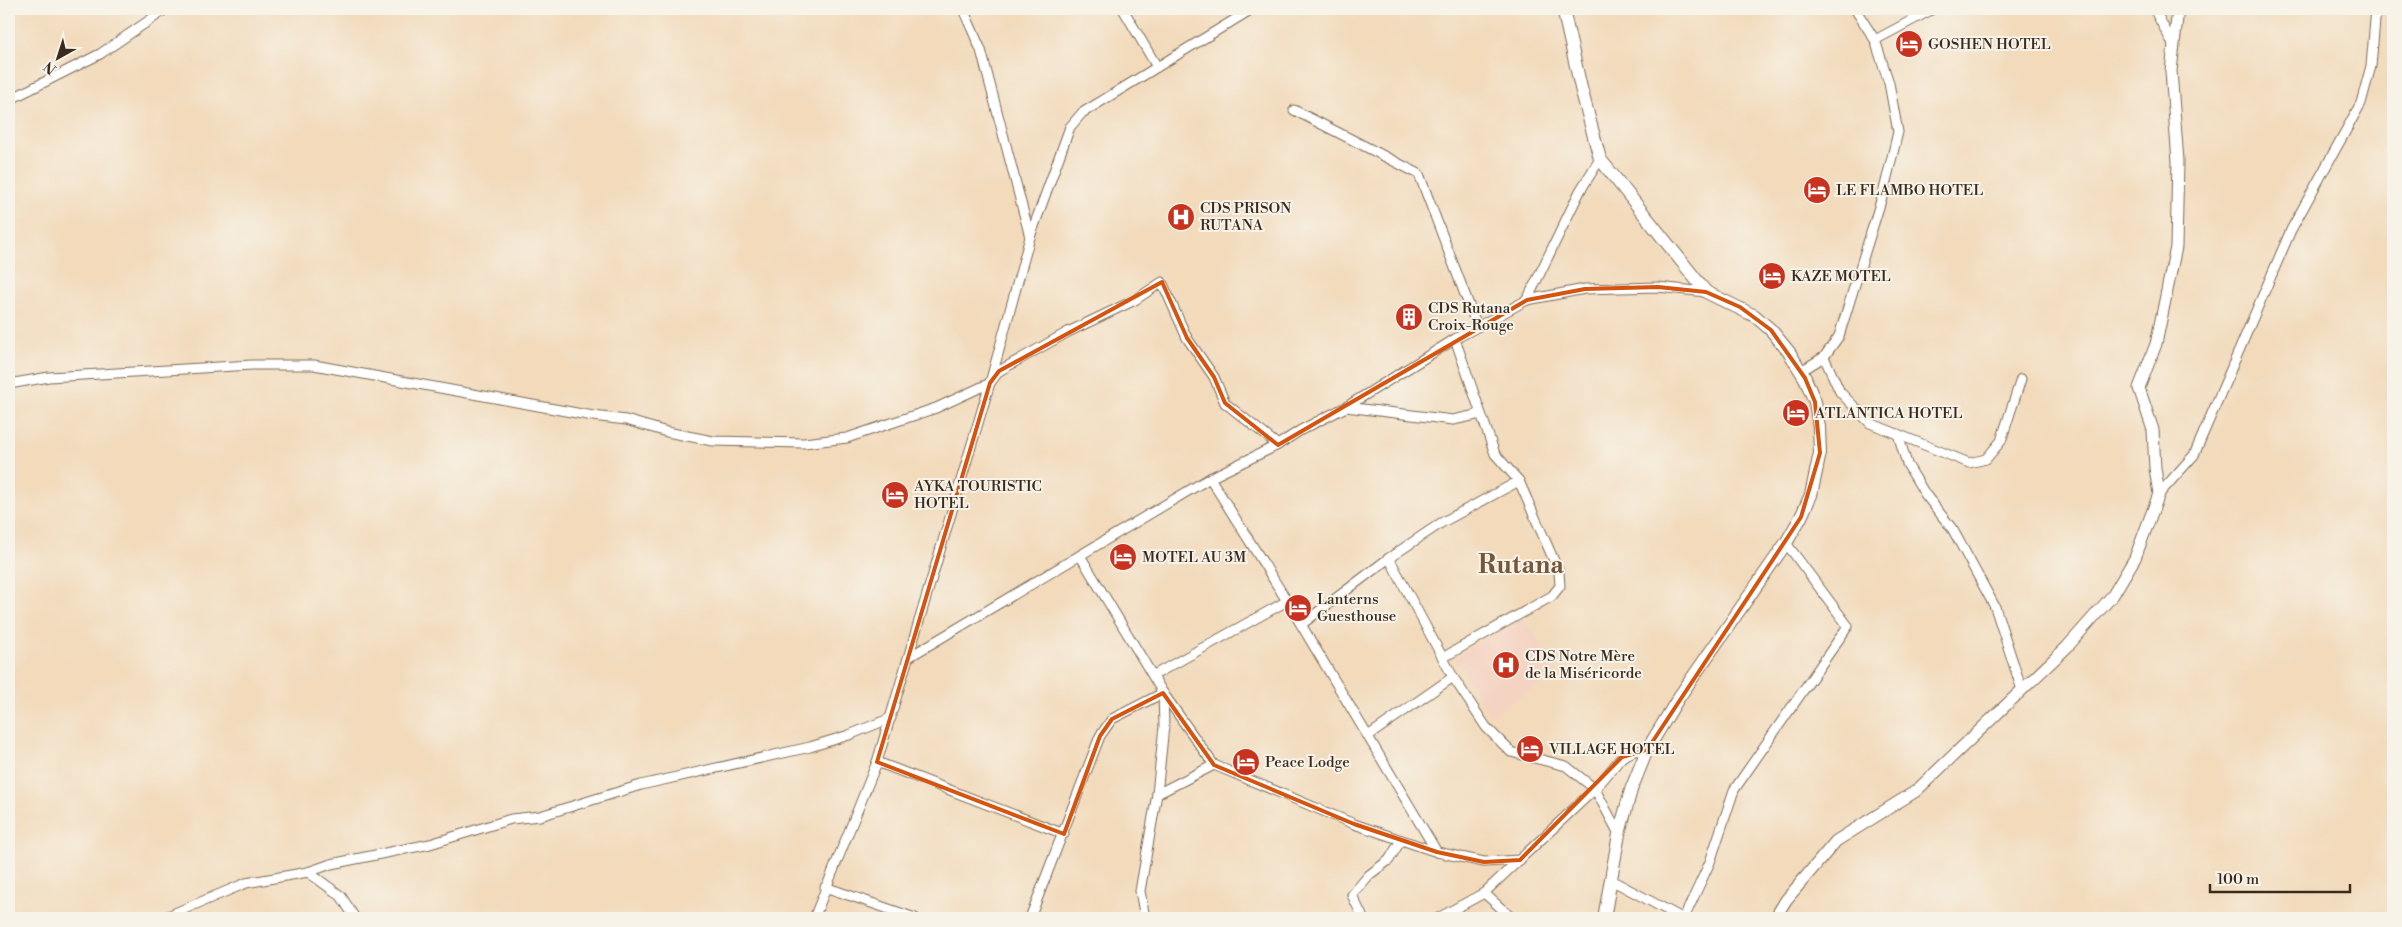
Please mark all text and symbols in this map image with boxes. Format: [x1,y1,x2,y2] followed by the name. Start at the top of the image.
[1894,29,1924,59] hotel icon: GOSHEN HOTEL
[32,32,82,82] north arrow
[1928,35,2051,54] place label: GOSHEN HOTEL
[40,57,60,78] text: N
[1802,175,1832,205] hotel icon: LE FLAMBO HOTEL
[1836,181,1983,200] place label: LE FLAMBO HOTEL
[1200,199,1291,235] place label: CDS PRISON RUTANA
[1166,202,1196,232] hospital icon: CDS PRISON RUTANA
[1757,261,1787,291] hotel icon: KAZE MOTEL
[1791,267,1891,286] place label: KAZE MOTEL
[1428,299,1514,335] place label: CDS Rutana Croix-Rouge
[1394,302,1424,332] building icon: CDS Rutana Croix-Rouge
[1781,398,1811,428] hotel icon: ATLANTICA HOTEL
[1814,404,1962,423] place label: ATLANTICA HOTEL
[913,477,1042,513] place label: AYKA TOURISTIC HOTEL
[880,480,910,510] hotel icon: AYKA TOURISTIC HOTEL
[1108,542,1138,572] hotel icon: MOTEL AU 3M
[1142,548,1247,567] place label: MOTEL AU 3M
[1478,550,1564,581] district label: Rutana
[1317,590,1396,626] place label: Lanterns Guesthouse
[1283,593,1313,623] hotel icon: Lanterns Guesthouse
[1525,647,1642,683] place label: CDS Notre Mère de la Miséricorde
[1491,650,1521,680] hospital icon: CDS Notre Mère de la Miséricorde
[1515,734,1545,764] hotel icon: VILLAGE HOTEL
[1548,740,1675,759] place label: VILLAGE HOTEL
[1231,747,1261,777] hotel icon: Peace Lodge
[1265,753,1350,772] place label: Peace Lodge
[2210,862,2350,894] scale bar
[2217,870,2259,889] text: 100 m

